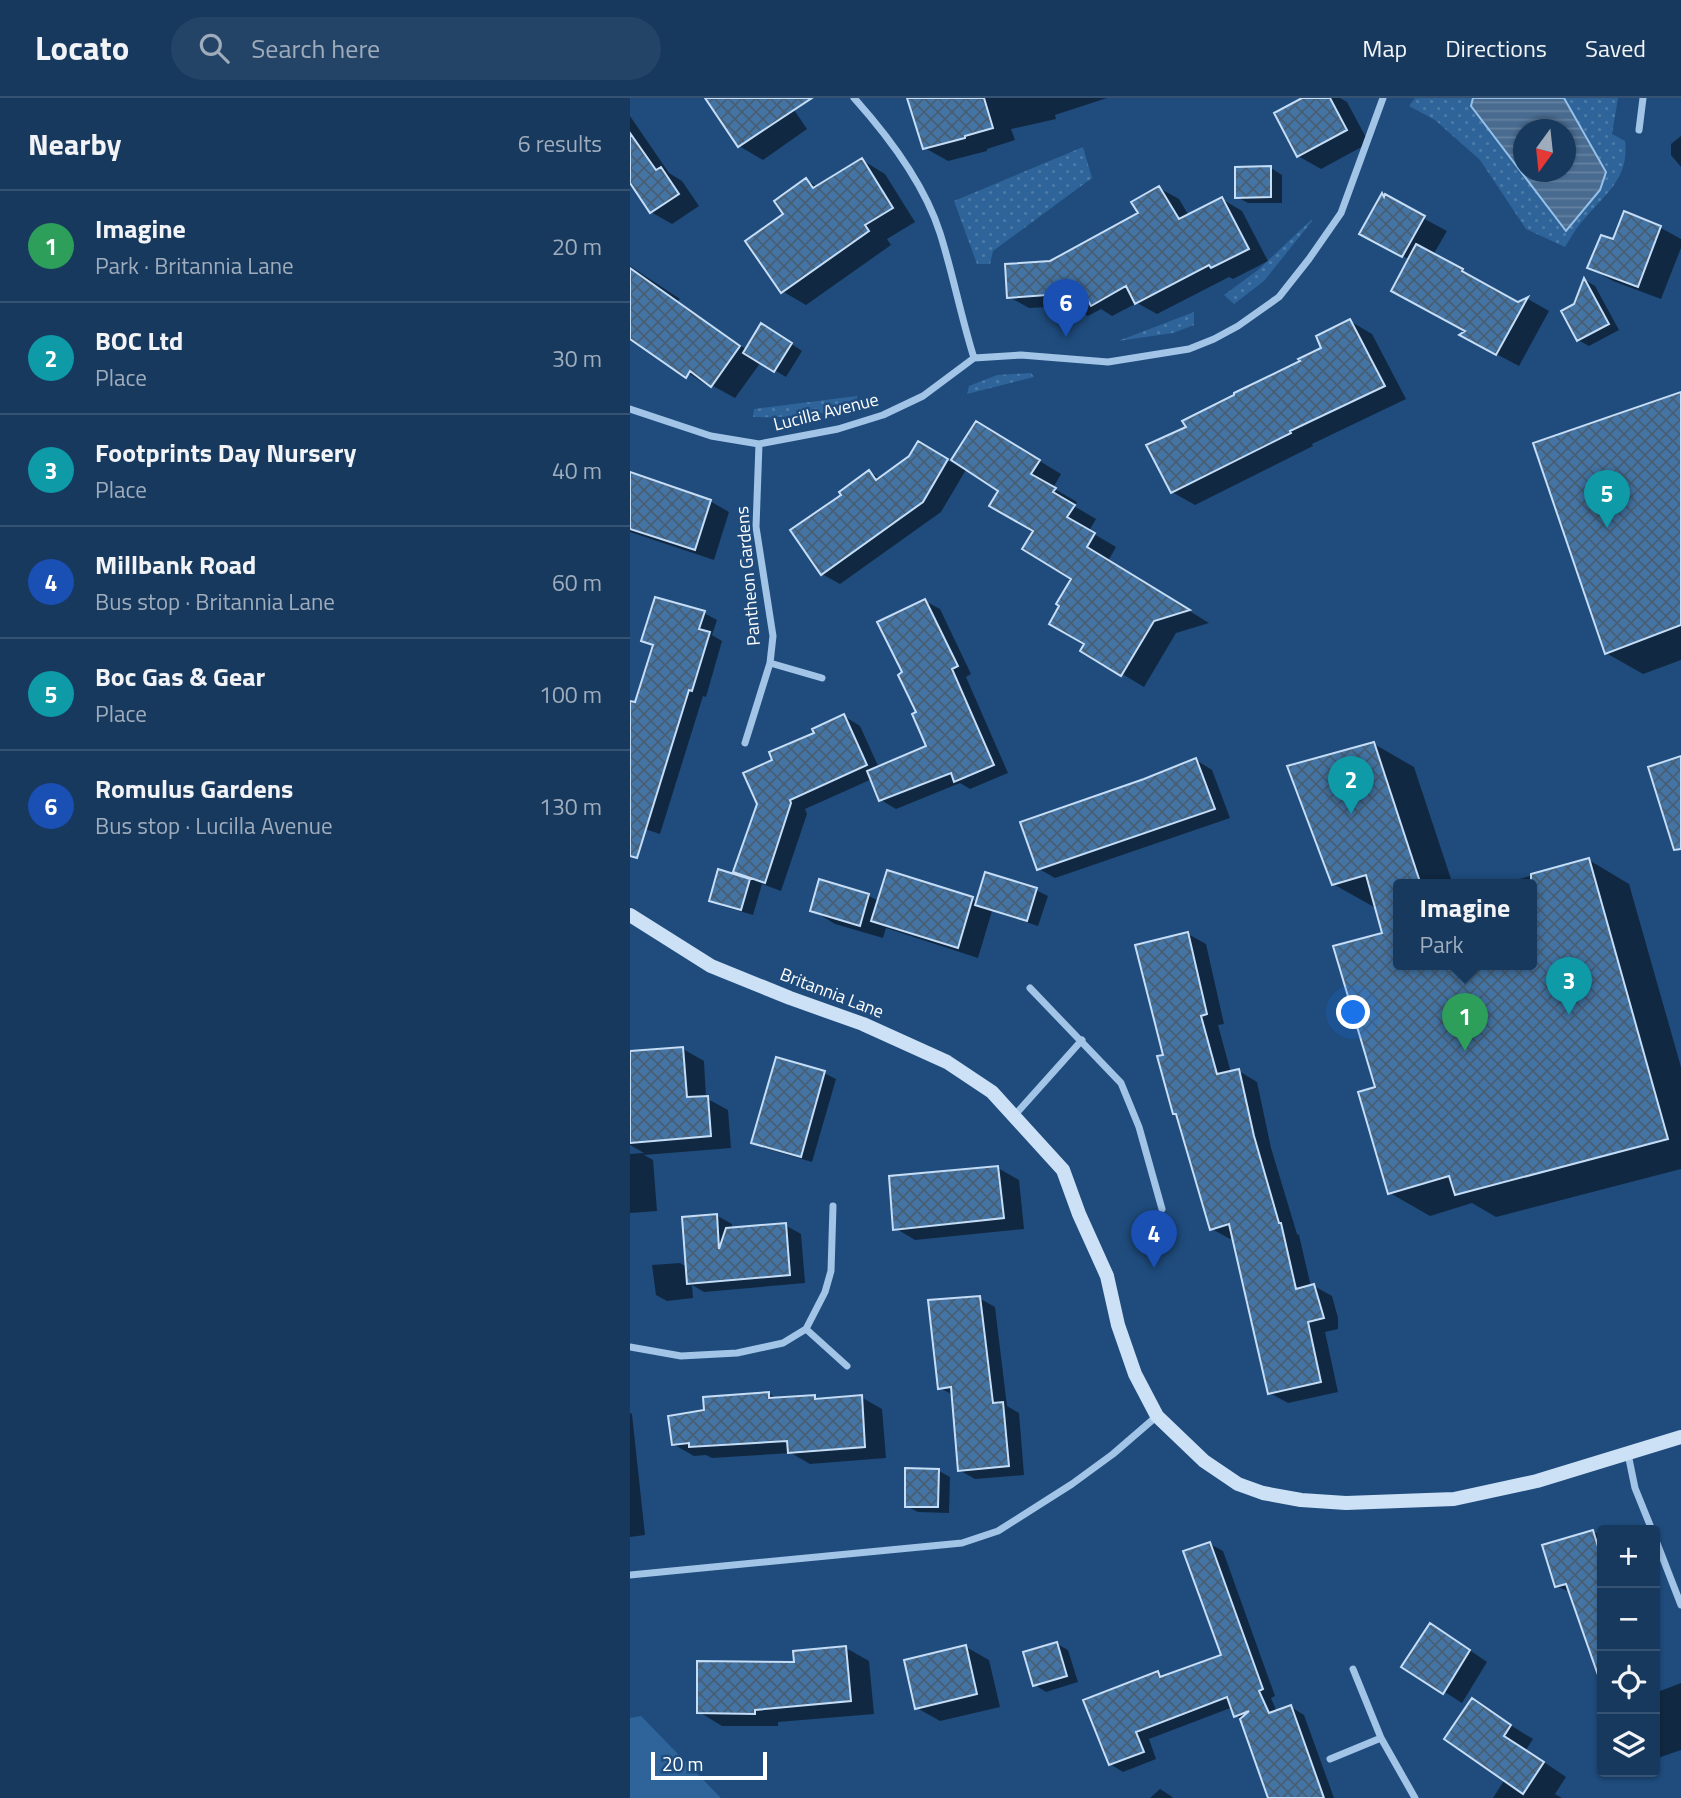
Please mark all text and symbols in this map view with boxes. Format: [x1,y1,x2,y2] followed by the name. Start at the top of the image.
[171,17,661,80] search box
[35,23,129,73] text: Locato
[195,29,233,67] icon: search
[251,29,380,68] text: Search here
[1362,30,1407,66] text: Map
[1445,30,1547,66] text: Directions
[1585,30,1646,66] text: Saved
[1513,119,1576,182] north arrow
[28,121,121,167] text: Nearby
[518,126,602,161] text: 6 results
[95,209,186,248] text: Imagine
[45,229,57,264] text: 1
[552,229,602,264] text: 20 m
[95,248,294,283] text: Park · Britannia Lane
[1043,279,1089,337] pin: 6
[95,321,183,360] text: BOC Ltd
[45,341,57,376] text: 2
[552,341,602,376] text: 30 m
[95,360,147,395] text: Place
[770,385,881,438] street label: Lucilla Avenue
[95,433,357,472] text: Footprints Day Nursery
[45,453,57,488] text: 3
[552,453,602,488] text: 40 m
[1584,470,1630,528] pin: 5
[95,472,147,507] text: Place
[728,505,767,647] street label: Pantheon Gardens
[95,545,256,584] text: Millbank Road
[45,565,57,600] text: 4
[552,565,602,600] text: 60 m
[95,584,335,619] text: Bus stop · Britannia Lane
[95,657,265,696] text: Boc Gas & Gear
[45,677,57,712] text: 5
[539,677,602,712] text: 100 m
[95,696,147,731] text: Place
[1328,756,1374,814] pin: 2
[95,769,293,808] text: Romulus Gardens
[45,789,57,824] text: 6
[539,789,602,824] text: 130 m
[95,808,333,843] text: Bus stop · Lucilla Avenue
[1393,879,1537,970] popup
[1420,888,1510,927] text: Imagine
[1420,927,1464,962] text: Park
[1546,957,1592,1015] pin: 3
[776,960,888,1025] street label: Britannia Lane
[1442,993,1488,1051] pin: 1
[1336,995,1370,1029] your location
[1131,1210,1177,1268] pin: 4
[1597,1525,1660,1777] map controls
[1597,1525,1660,1588] button: +
[1597,1588,1660,1651] button: −
[1597,1651,1660,1714] button: locate
[1597,1714,1660,1777] button: layers
[651,1749,766,1781] scale bar
[662,1749,703,1778] text: 20 m

